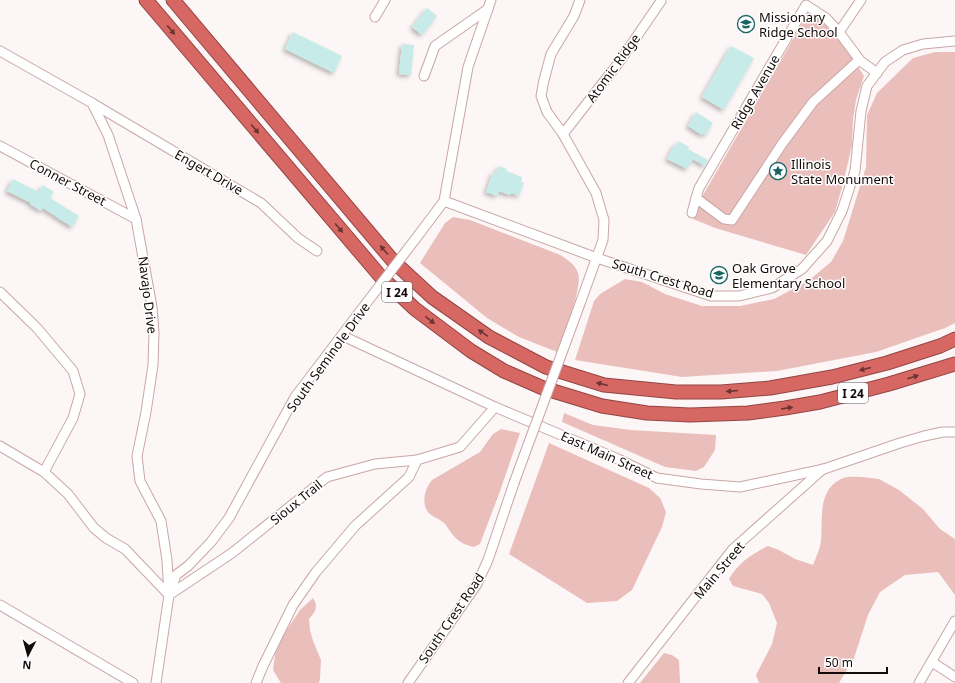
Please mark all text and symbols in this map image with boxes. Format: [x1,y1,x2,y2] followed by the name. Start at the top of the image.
[759,8,838,41] place label: Missionary Ridge School
[736,14,756,34] school or university icon: Missionary Ridge School
[166,24,175,35] one-way arrow
[582,30,644,106] street label: Atomic Ridge
[726,51,784,133] street label: Ridge Avenue
[250,124,259,134] one-way arrow
[172,145,246,199] street label: Engert Drive
[26,154,110,210] street label: Conner Street
[791,155,894,188] place label: Illinois State Monument
[768,161,788,181] place icon: Illinois State Monument
[334,223,343,234] one-way arrow
[379,245,388,255] one-way arrow
[610,254,716,302] street label: South Crest Road
[134,255,162,335] street label: Navajo Drive
[732,259,845,292] place label: Oak Grove Elementary School
[709,265,729,285] school or university icon: Oak Grove Elementary School
[382,282,412,302] road number: I 24
[282,299,374,415] street label: South Seminole Drive
[425,316,436,324] one-way arrow
[478,329,489,337] one-way arrow
[859,366,871,372] one-way arrow
[907,374,919,380] one-way arrow
[596,380,608,386] one-way arrow
[838,383,868,403] road number: I 24
[726,388,738,395] one-way arrow
[781,405,793,411] one-way arrow
[558,427,656,483] street label: East Main Street
[266,475,326,529] street label: Sioux Trail
[690,537,749,603] street label: Main Street
[414,569,488,667] street label: South Crest Road
[8,635,48,675] north arrow
[819,649,887,675] scale bar
[825,654,853,671] text: 50 m
[22,658,32,673] text: N

